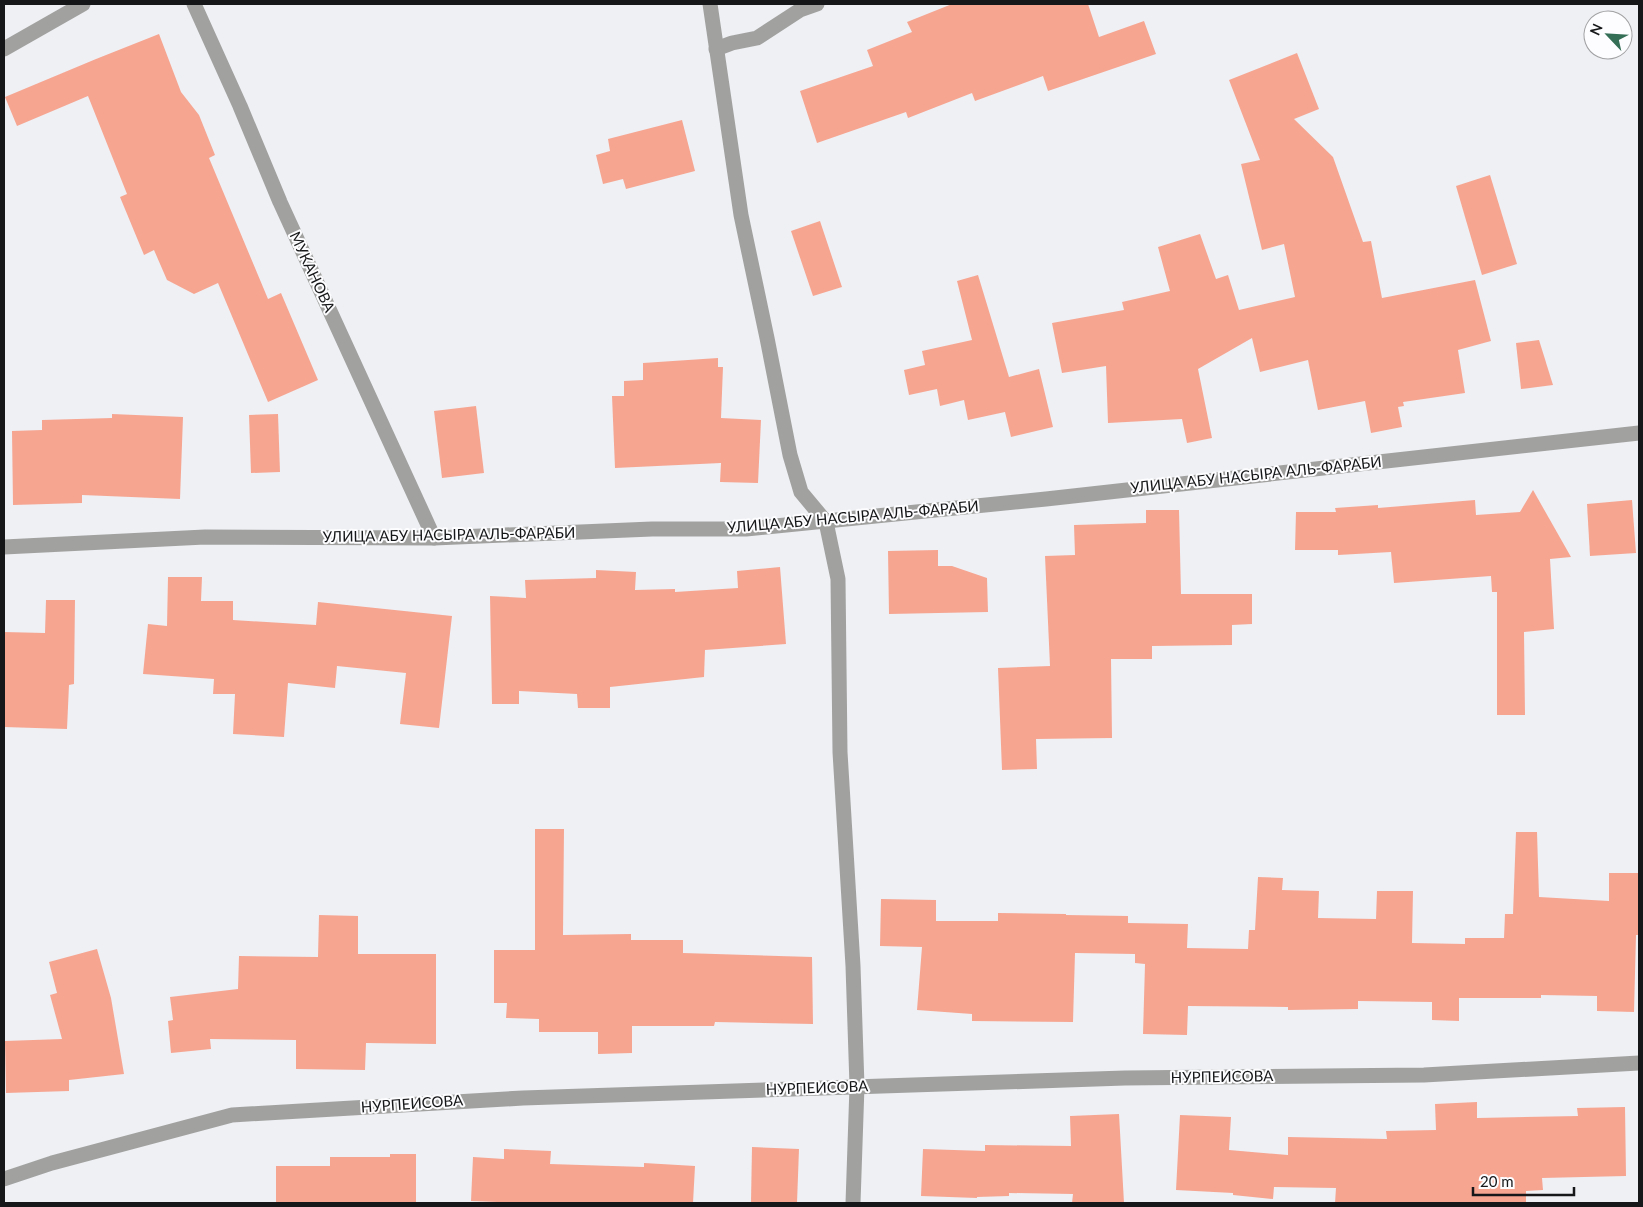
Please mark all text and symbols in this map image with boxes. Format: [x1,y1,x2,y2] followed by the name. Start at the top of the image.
[1583,10,1633,60] north arrow
[1586,21,1606,38] text: N
[286,229,340,315] street label: МУКАНОВА
[1129,452,1382,496] street label: УЛИЦА АБУ НАСЫРА АЛЬ-ФАРАБИ
[726,496,980,536] street label: УЛИЦА АБУ НАСЫРА АЛЬ-ФАРАБИ
[323,523,575,545] street label: УЛИЦА АБУ НАСЫРА АЛЬ-ФАРАБИ
[1171,1066,1274,1086] street label: НУРПЕИСОВА
[765,1076,869,1098] street label: НУРПЕИСОВА
[360,1090,465,1116] street label: НУРПЕИСОВА
[1473,1164,1574,1196] scale bar
[1480,1172,1514,1190] text: 20 m

